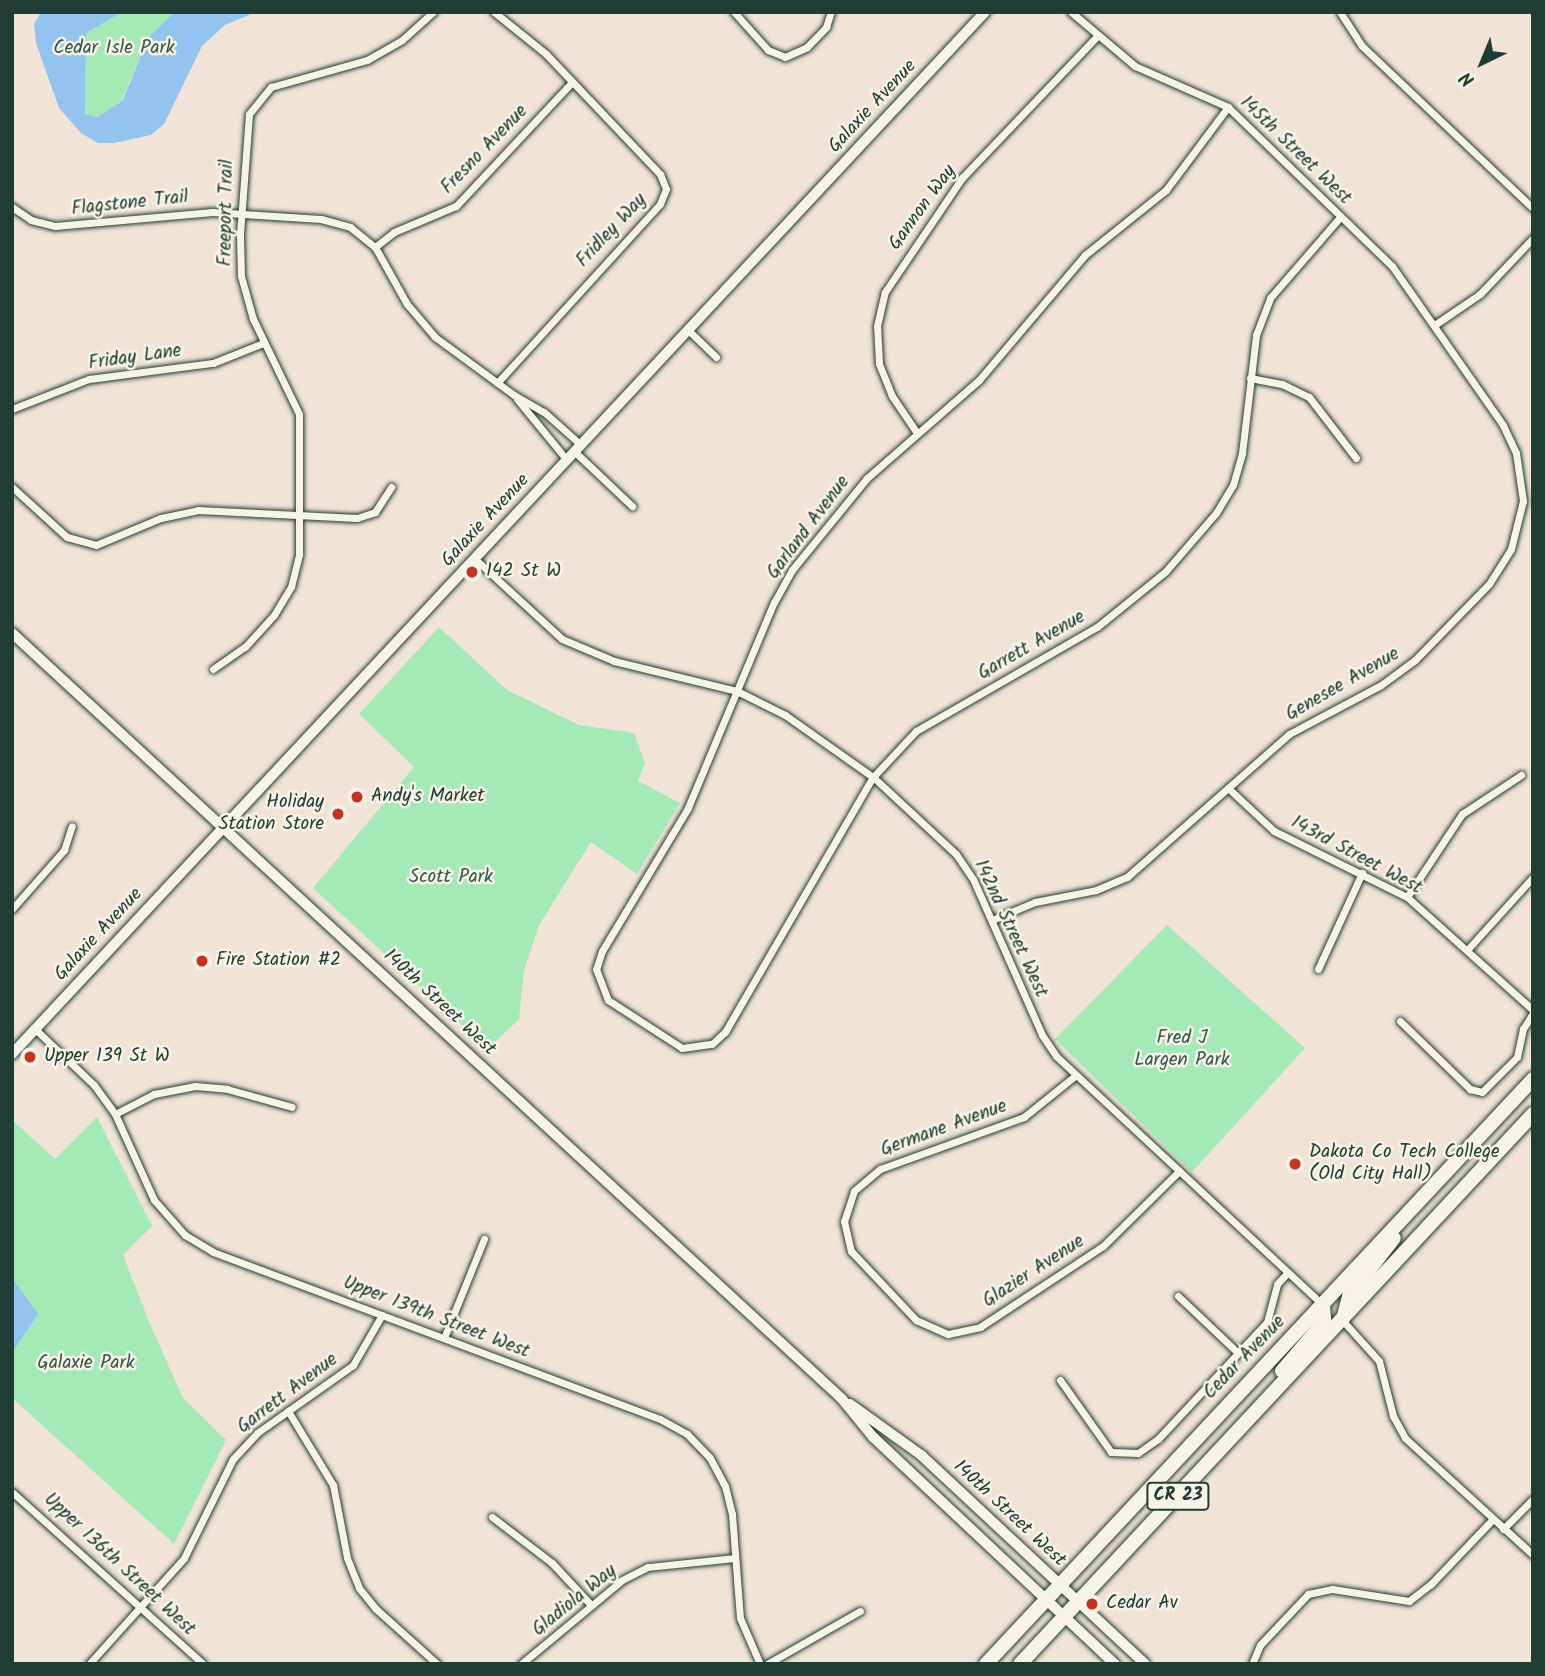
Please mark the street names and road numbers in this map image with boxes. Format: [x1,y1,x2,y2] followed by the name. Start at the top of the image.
[824,56,922,158] street label: Galaxie Avenue
[1234,92,1356,210] street label: 145th Street West
[437,101,533,199] street label: Fresno Avenue
[215,159,239,267] street label: Freeport Trail
[884,161,962,255] street label: Gannon Way
[70,187,190,221] street label: Flagstone Trail
[572,189,652,273] street label: Fridley Way
[87,340,183,376] street label: Friday Lane
[437,470,535,572] street label: Galaxie Avenue
[763,472,855,584] street label: Garland Avenue
[974,606,1090,686] street label: Garrett Avenue
[1282,643,1404,727] street label: Genesee Avenue
[1286,812,1426,900] street label: 143rd Street West
[968,856,1052,1002] street label: 142nd Street West
[50,884,148,986] street label: Galaxie Avenue
[378,945,500,1061] street label: 140th Street West
[878,1096,1010,1162] street label: Germane Avenue
[979,1231,1089,1313] street label: Glazier Avenue
[340,1272,532,1364] street label: Upper 139th Street West
[1199,1311,1291,1405] street label: Cedar Avenue
[233,1349,343,1439] street label: Garrett Avenue
[948,1456,1070,1572] street label: 140th Street West
[1145,1482,1211,1511] road number: CR 23
[38,1489,200,1641] street label: Upper 136th Street West
[528,1560,622,1642] street label: Gladiola Way

